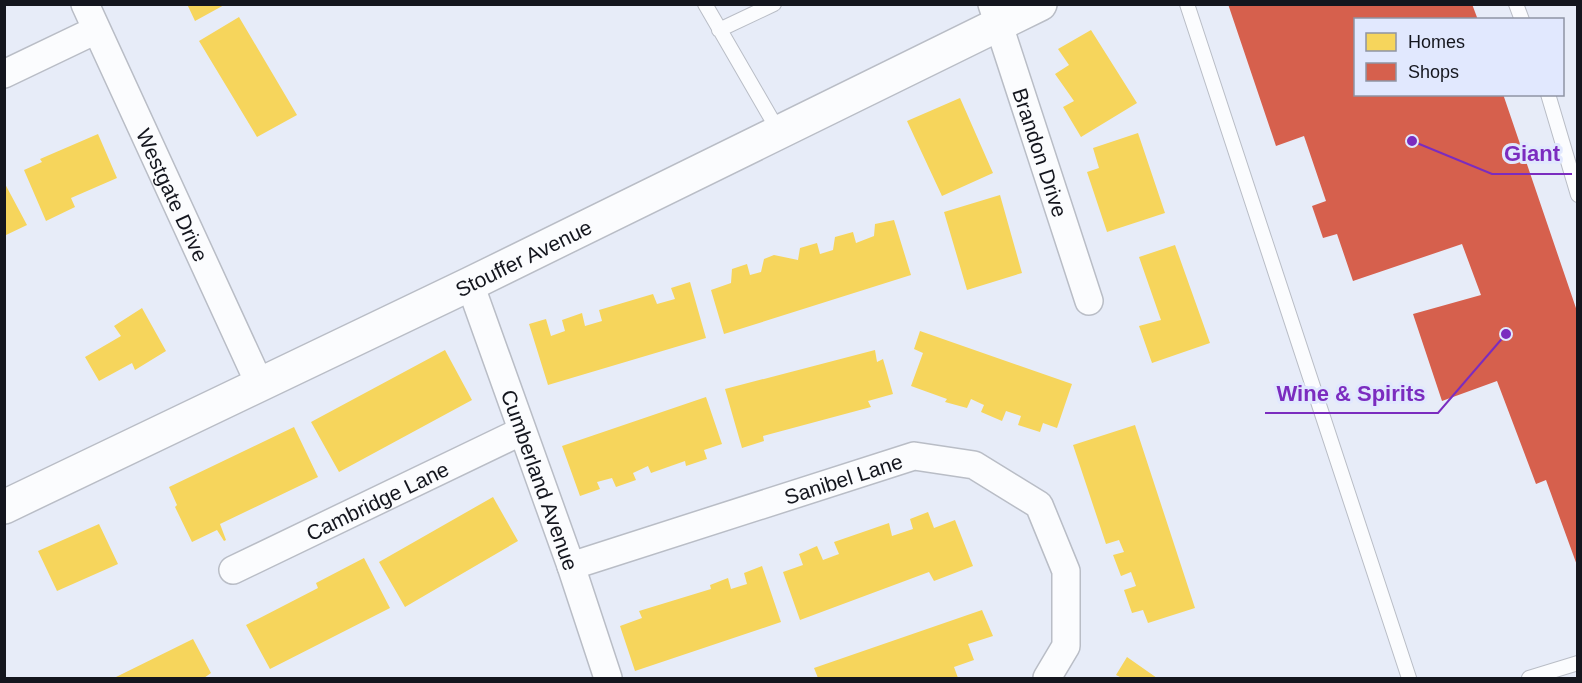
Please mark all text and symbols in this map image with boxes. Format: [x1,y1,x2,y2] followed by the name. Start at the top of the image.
[1354,18,1564,96] legend
[1408,32,1465,52] text: Homes
[1408,62,1459,82] text: Shops
[1009,85,1072,220] street label: Brandon Drive
[132,125,213,265] street label: Westgate Drive
[1492,134,1572,174] callout: Giant
[1504,141,1561,166] text: Giant
[451,215,595,301] street label: Stouffer Avenue
[1265,373,1438,413] callout: Wine & Spirits
[1277,381,1425,406] text: Wine & Spirits
[497,386,583,573] street label: Cumberland Avenue
[781,449,905,508] street label: Sanibel Lane
[302,457,452,545] street label: Cambridge Lane

